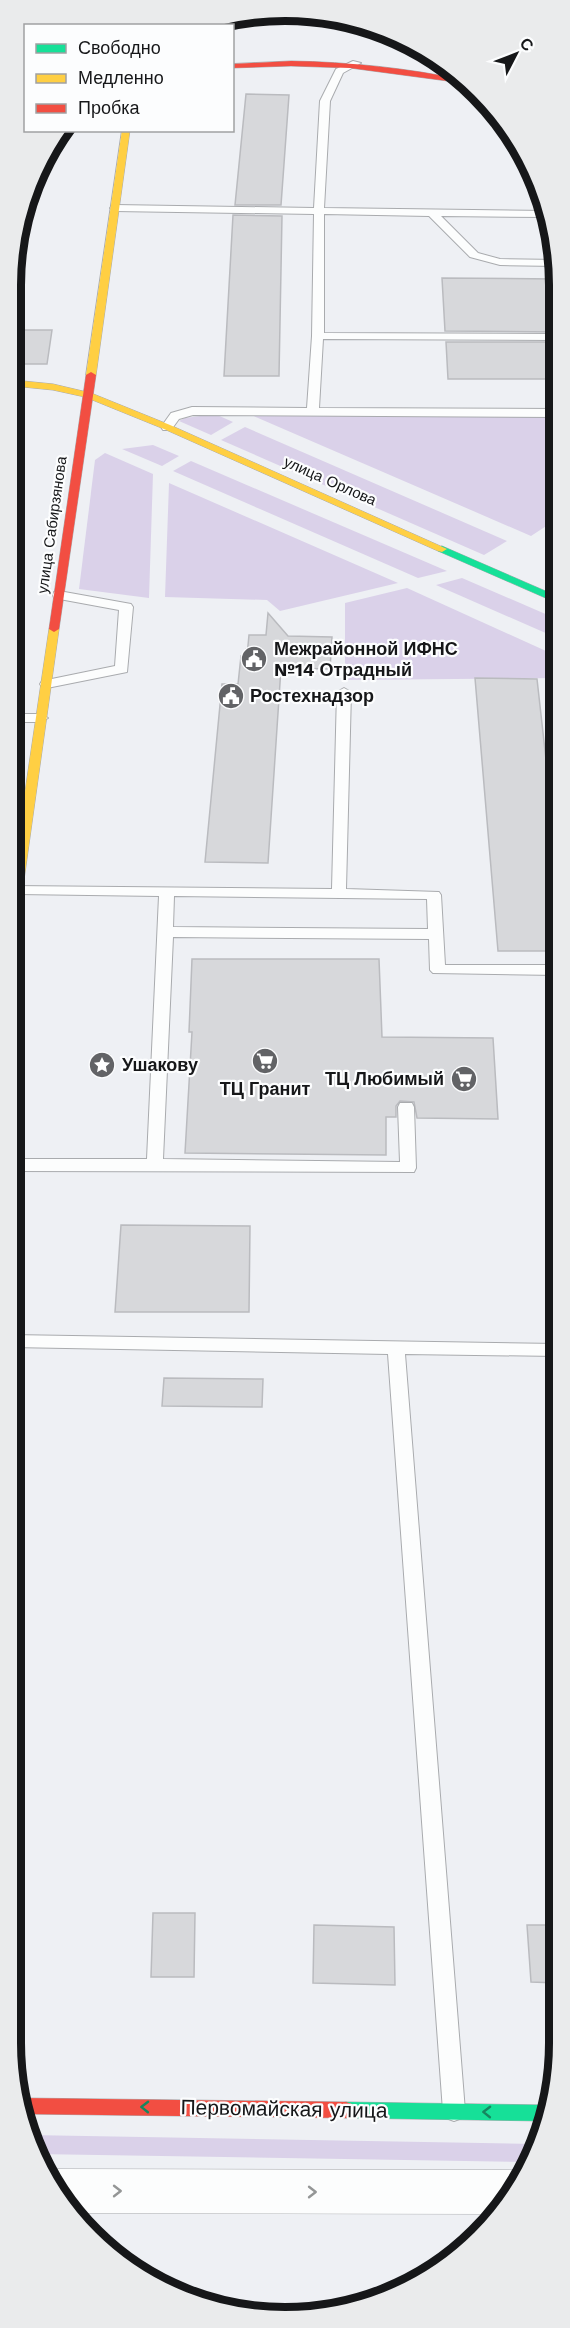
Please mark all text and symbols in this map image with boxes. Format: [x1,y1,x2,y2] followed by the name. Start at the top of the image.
[24,24,234,132] legend
[486,24,546,84] north arrow
[516,34,538,55] text: С
[78,37,161,58] text: Свободно
[78,67,164,88] text: Медленно
[78,97,141,118] text: Пробка
[281,453,380,510] street label: улица Орлова
[33,454,71,595] street label: улица Сабирзянова
[274,638,458,680] place label: Межрайонной ИФНС №14 Отрадный
[239,644,269,674] public building icon: Межрайонной ИФНС №14 Отрадный
[216,681,246,711] public building icon: Ростехнадзор
[250,685,374,706] place label: Ростехнадзор
[250,1046,280,1076] supermarket icon: ТЦ Гранит
[87,1050,117,1080] place icon: Ушакову
[122,1054,198,1075] place label: Ушакову
[449,1064,479,1094] supermarket icon: ТЦ Любимый
[325,1068,444,1089] place label: ТЦ Любимый
[220,1078,310,1099] place label: ТЦ Гранит
[180,2094,388,2123] street label: Первомайская улица
[141,2101,150,2113] one-way arrow
[483,2106,492,2118] one-way arrow
[112,2185,121,2197] one-way arrow
[307,2186,316,2198] one-way arrow

